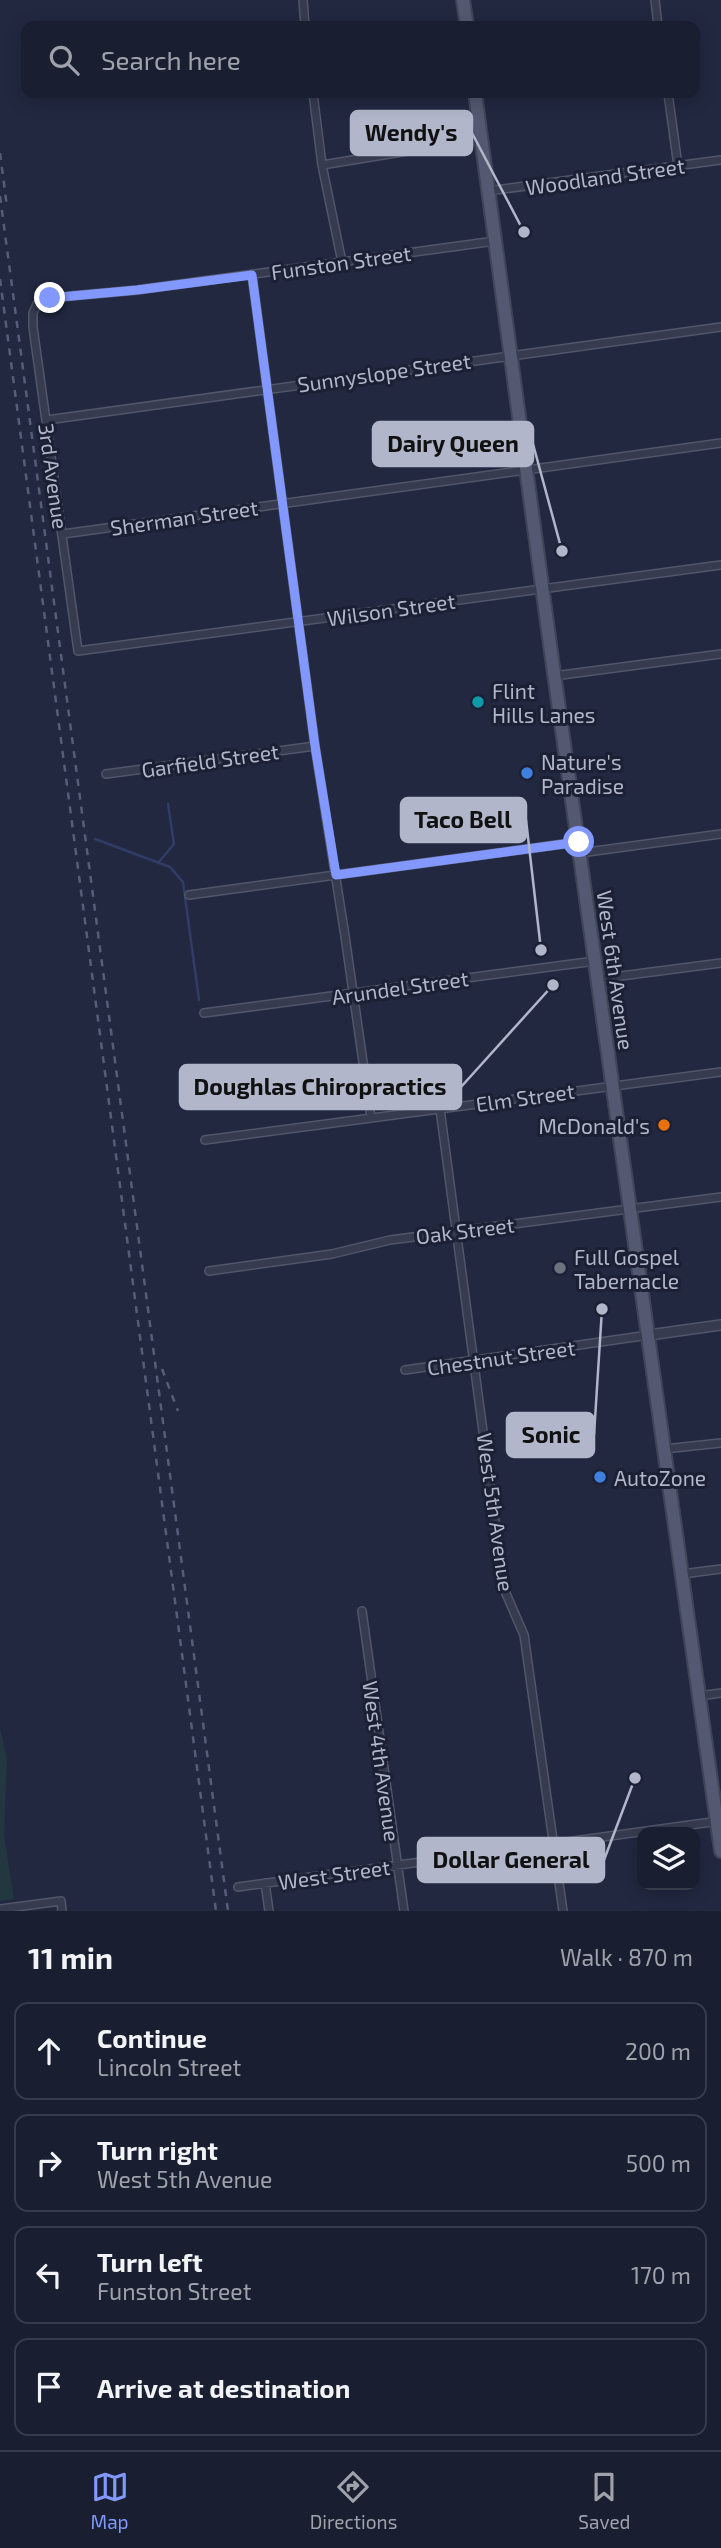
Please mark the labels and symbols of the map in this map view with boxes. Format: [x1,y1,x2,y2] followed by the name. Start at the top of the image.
[351,111,472,155] callout: Wendy's
[365,118,457,146] text: Wendy's
[524,152,686,200] street label: Woodland Street
[269,240,413,284] street label: Funston Street
[34,282,65,313] route end
[296,347,472,397] street label: Sunnyslope Street
[34,422,74,530] street label: 3rd Avenue
[373,422,533,466] callout: Dairy Queen
[387,429,519,458] text: Dairy Queen
[109,494,259,540] street label: Sherman Street
[325,588,457,630] street label: Wilson Street
[492,678,596,727] place label: Flint Hills Lanes
[470,694,486,710] marker: Flint Hills Lanes
[140,738,280,782] street label: Garfield Street
[541,749,624,798] place label: Nature's Paradise
[519,765,535,781] marker: Nature's Paradise
[401,798,526,842] callout: Taco Bell
[414,805,512,833] text: Taco Bell
[563,826,594,857] route start
[592,889,640,1051] street label: West 6th Avenue
[330,965,470,1009] street label: Arundel Street
[180,1065,461,1109] callout: Doughlas Chiropractics
[194,1072,446,1100] text: Doughlas Chiropractics
[474,1078,576,1116] street label: Elm Street
[538,1113,650,1138] place label: McDonald's
[656,1117,672,1133] marker: McDonald's
[414,1212,516,1248] street label: Oak Street
[574,1244,680,1293] place label: Full Gospel Tabernacle
[552,1260,568,1276] marker: Full Gospel Tabernacle
[425,1334,577,1380] street label: Chestnut Street
[507,1413,594,1457] callout: Sonic
[522,1420,581,1448] text: Sonic
[472,1431,520,1593] street label: West 5th Avenue
[614,1465,706,1490] place label: AutoZone
[592,1469,608,1485] marker: AutoZone
[358,1679,406,1843] street label: West 4th Avenue
[418,1838,604,1882] callout: Dollar General
[433,1845,590,1873] text: Dollar General
[277,1854,391,1894] street label: West Street

